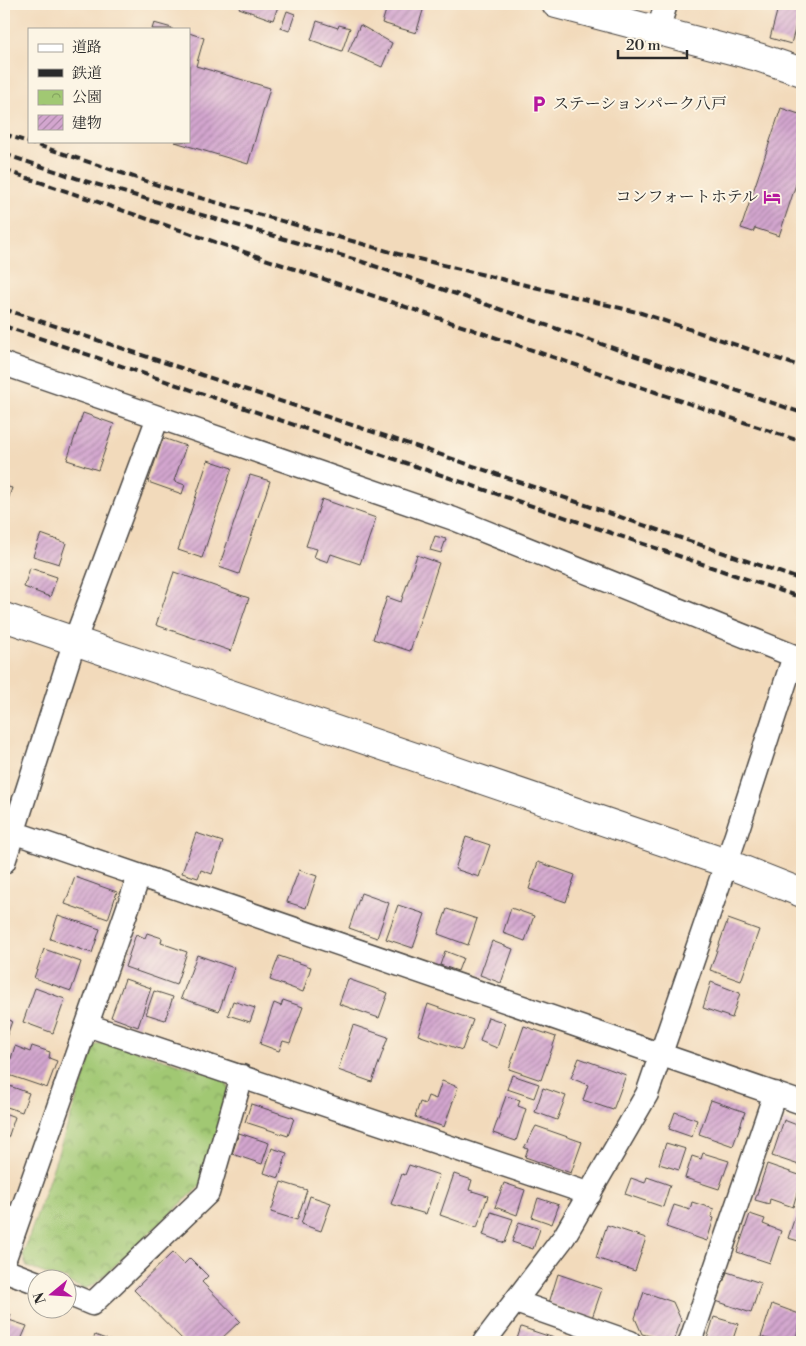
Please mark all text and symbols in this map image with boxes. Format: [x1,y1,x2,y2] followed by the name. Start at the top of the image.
[28,28,190,142] legend
[618,28,687,60] scale bar
[626,36,661,55] text: 20 m
[72,38,102,57] text: 道路
[72,64,102,83] text: 鉄道
[72,88,102,107] text: 公園
[529,94,549,114] parking icon: ステーションパーク八戸
[553,94,727,114] place label: ステーションパーク八戸
[72,114,102,133] text: 建物
[616,187,758,207] place label: コンフォートホテル
[762,187,782,207] hotel icon: コンフォートホテル
[28,1268,78,1318] north arrow
[30,1290,51,1306] text: N

